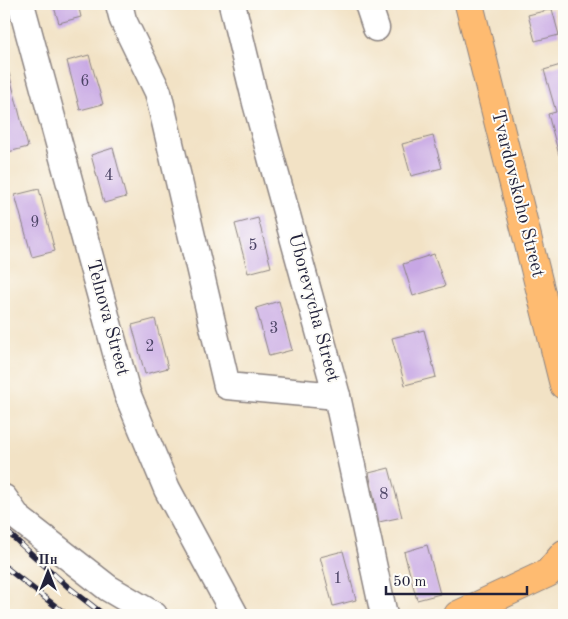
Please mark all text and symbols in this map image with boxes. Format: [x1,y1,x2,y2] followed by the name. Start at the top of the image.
[80,74,90,90] house number: 6
[487,108,547,280] street label: Tvardovskoho Street
[104,168,114,184] house number: 4
[30,215,40,231] house number: 9
[284,231,342,385] street label: Uborevycha Street
[248,238,258,254] house number: 5
[82,258,132,378] street label: Telnova Street
[269,321,279,337] house number: 3
[145,339,155,355] house number: 2
[379,487,389,503] house number: 8
[22,546,72,596] north arrow
[38,553,58,567] text: Пн
[386,564,527,596] scale bar
[333,571,343,587] house number: 1
[393,575,427,590] text: 50 m

